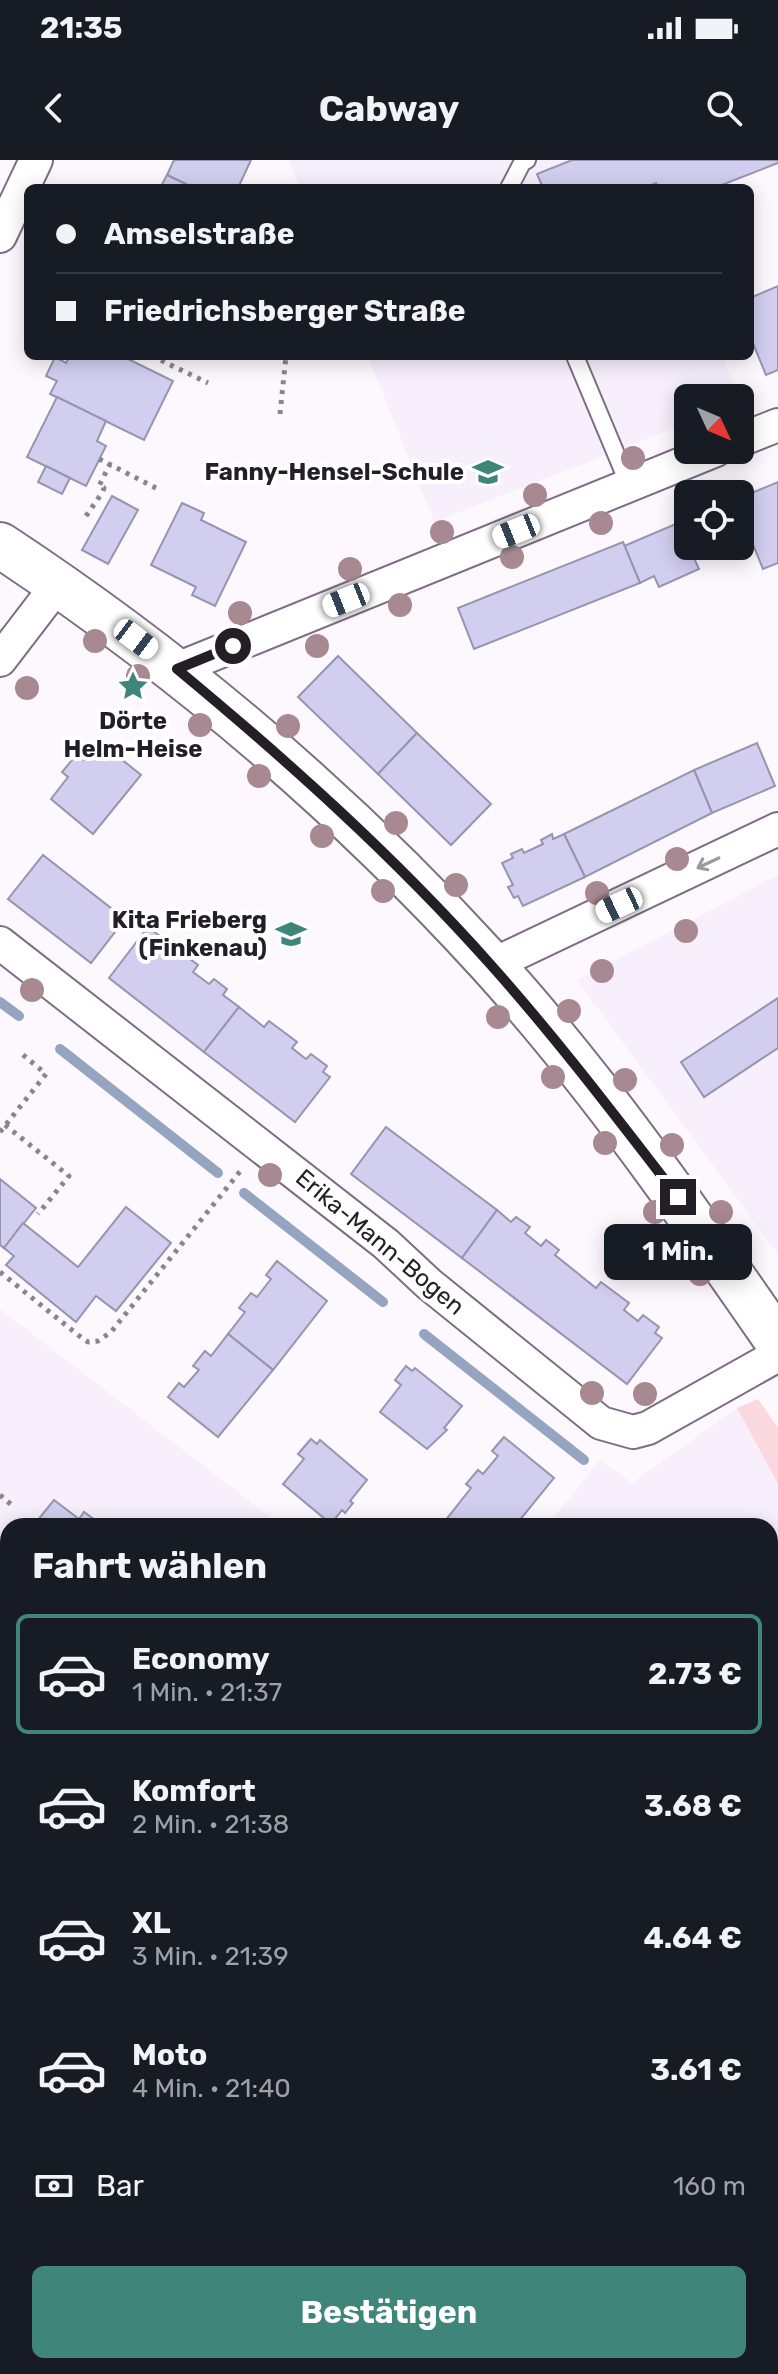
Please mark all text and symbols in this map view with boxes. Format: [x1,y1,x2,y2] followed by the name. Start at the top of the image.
[40,10,122,46] text: 21:35
[32,86,76,130] icon: back
[702,86,746,130] icon: search
[319,87,459,130] text: Cabway
[104,216,295,252] text: Amselstraße
[104,293,466,329] text: Friedrichsberger Straße
[674,384,754,464] north arrow
[674,384,754,560] map controls
[471,455,505,489] school or university icon: Fanny-Hensel-Schule
[204,458,464,486] place label: Fanny-Hensel-Schule
[674,480,754,560] button: locate
[489,511,543,551] car
[319,580,373,620] car
[110,615,162,663] car
[215,628,251,664] route start
[116,669,150,703] place icon: Dörte Helm-Heise
[64,707,202,763] place label: Dörte Helm-Heise
[696,856,720,871] one-way arrow
[592,884,646,926] car
[112,906,267,962] place label: Kita Frieberg (Finkenau)
[274,917,308,951] school or university icon: Kita Frieberg (Finkenau)
[290,1163,470,1321] street label: Erika-Mann-Bogen
[660,1179,696,1215] route end
[604,1225,752,1281] callout: 1 Min.
[642,1236,714,1267] text: 1 Min.
[32,1544,267,1587] text: Fahrt wählen
[36,1638,108,1710] icon: car
[132,1641,270,1677] text: Economy
[648,1656,742,1692] text: 2.73 €
[132,1677,282,1708] text: 1 Min. · 21:37
[36,1770,108,1842] icon: car
[132,1773,256,1809] text: Komfort
[644,1788,742,1824] text: 3.68 €
[132,1809,289,1840] text: 2 Min. · 21:38
[36,1902,108,1974] icon: car
[132,1905,171,1941] text: XL
[643,1920,742,1956] text: 4.64 €
[132,1941,289,1972] text: 3 Min. · 21:39
[36,2034,108,2106] icon: car
[132,2037,207,2073] text: Moto
[650,2052,742,2088] text: 3.61 €
[132,2073,291,2104] text: 4 Min. · 21:40
[32,2164,76,2208] icon: cash
[96,2168,144,2204] text: Bar
[673,2171,746,2202] text: 160 m
[32,2266,746,2358] button: Bestätigen

